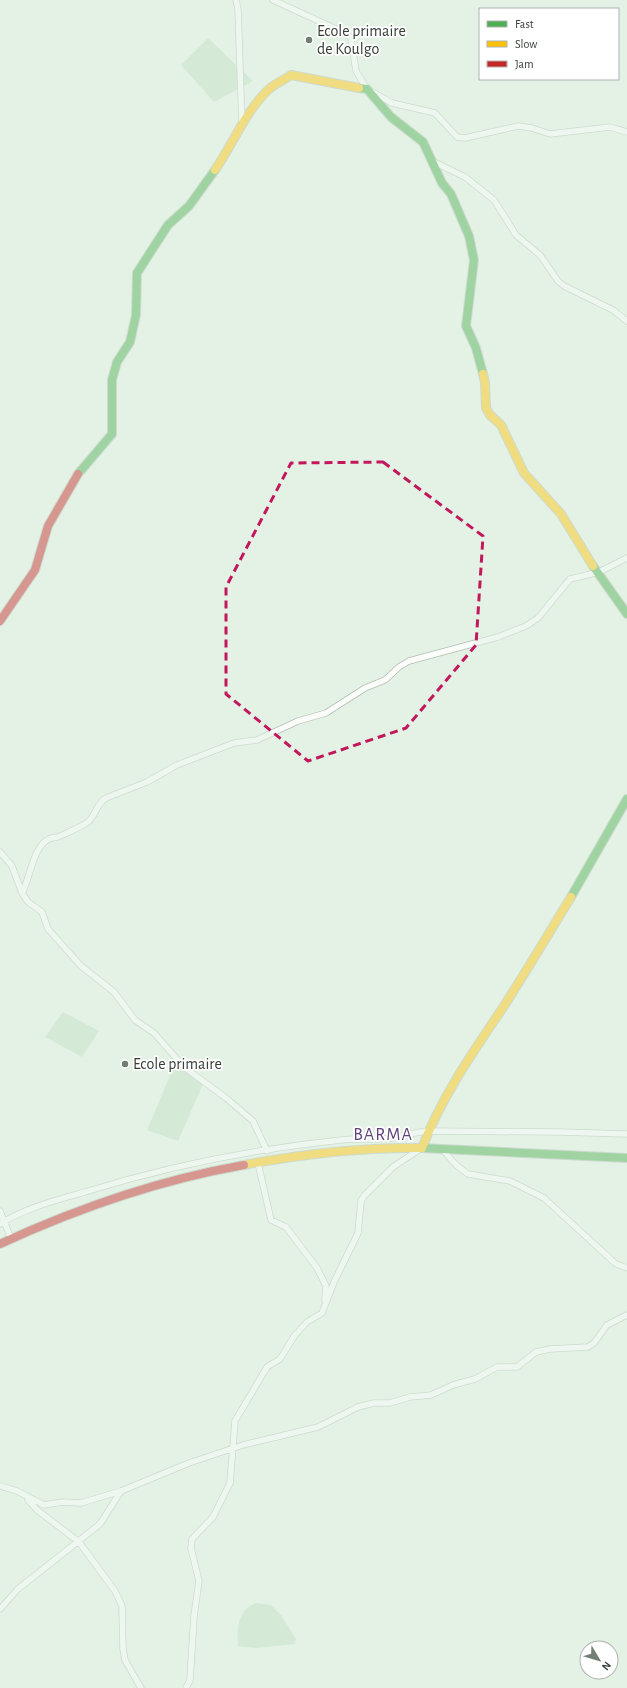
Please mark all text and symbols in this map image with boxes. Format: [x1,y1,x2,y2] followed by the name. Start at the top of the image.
[479,8,619,80] legend
[515,18,534,30] text: Fast
[317,23,406,57] place label: Ecole primaire de Koulgo
[304,35,314,45] marker: Ecole primaire de Koulgo
[515,38,537,50] text: Slow
[515,58,534,70] text: Jam
[133,1056,222,1072] place label: Ecole primaire
[120,1059,130,1069] marker: Ecole primaire
[353,1126,413,1144] district label: BARMA
[579,1640,619,1680] north arrow
[600,1659,613,1672] text: N

